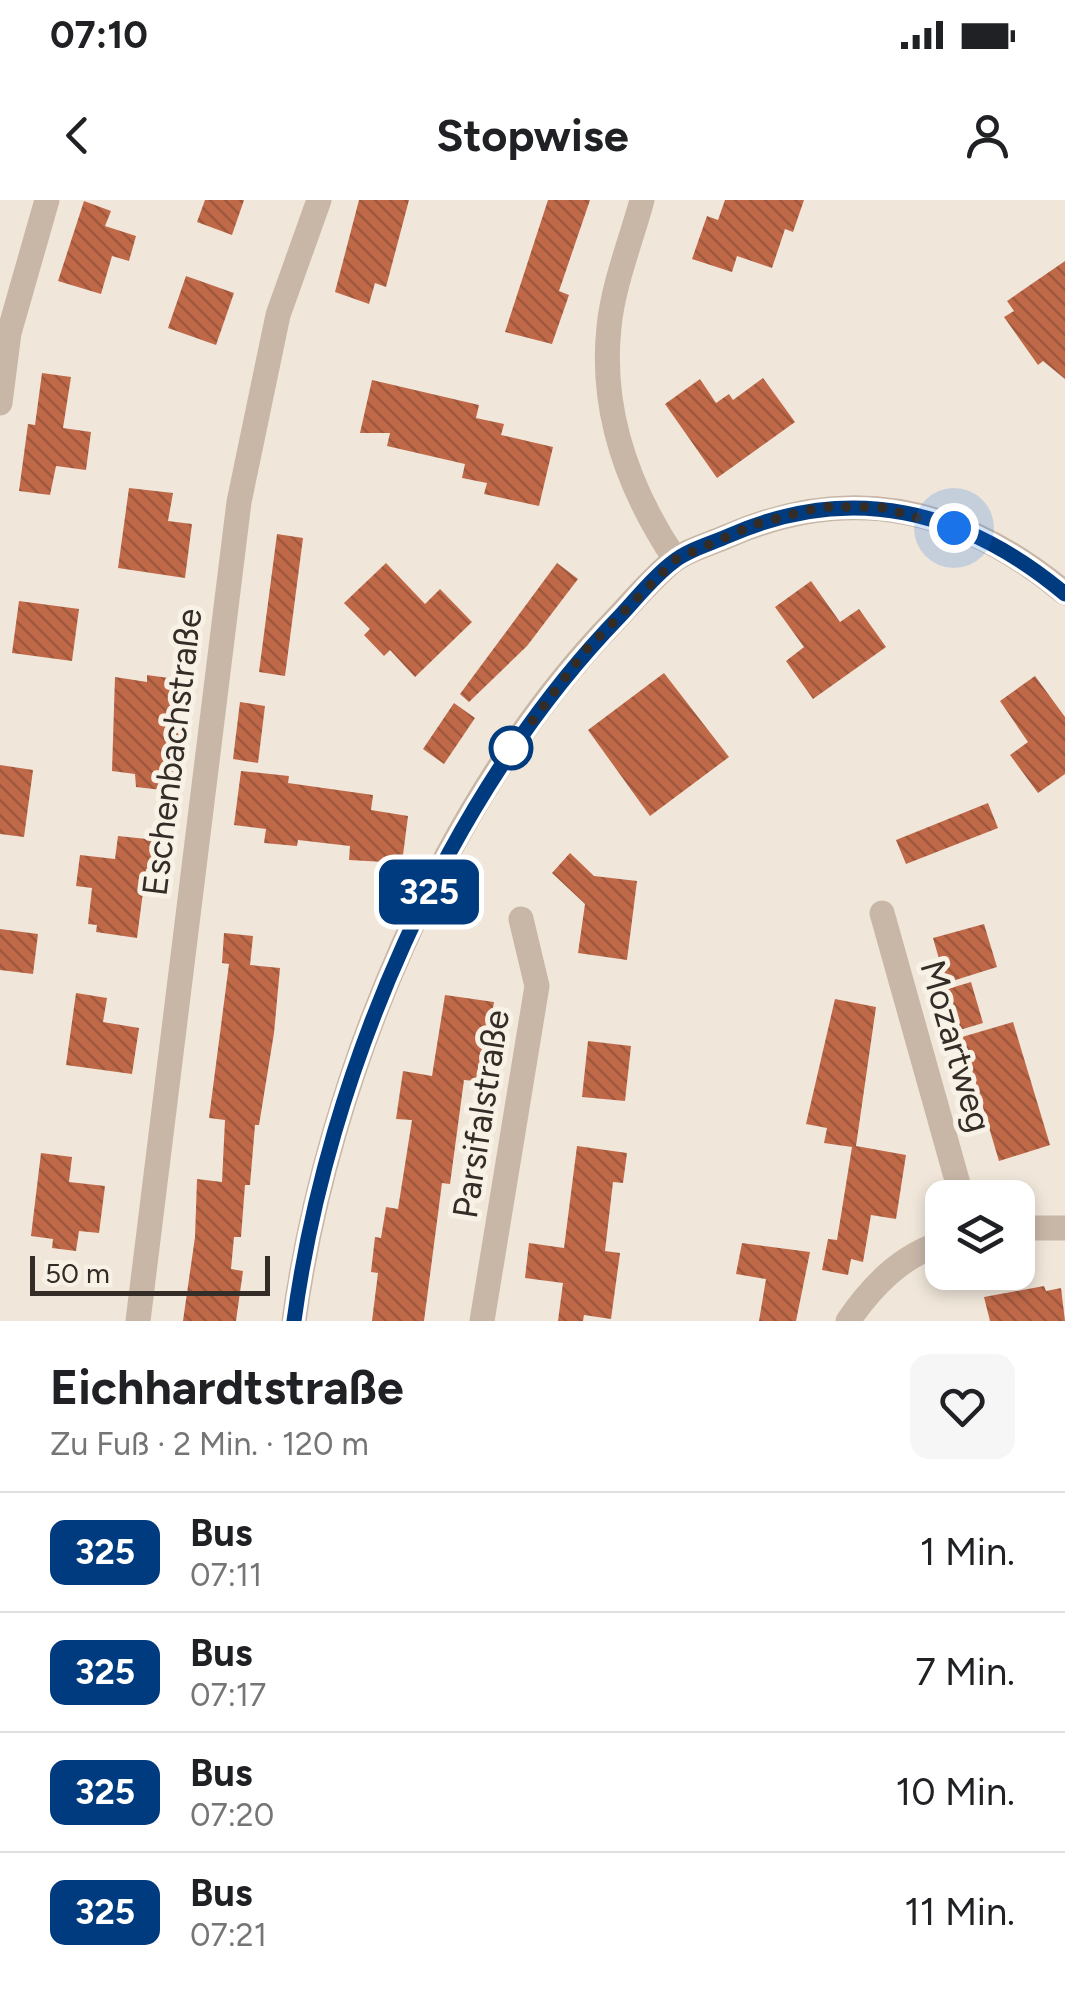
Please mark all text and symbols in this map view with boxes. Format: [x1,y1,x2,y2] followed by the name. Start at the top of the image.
[50,12,148,58] text: 07:10
[50,108,105,163] icon: back
[436,108,629,162] text: Stopwise
[960,108,1015,163] icon: person
[929,503,979,553] your location
[134,606,210,898] street label: Eschenbachstraße
[490,727,532,769] unlabelled marker
[372,860,486,924] line badge: 325
[399,871,459,913] text: 325
[911,955,1001,1137] street label: Mozartweg
[444,1007,518,1221] street label: Parsifalstraße
[925,1180,1035,1290] map controls
[925,1180,1035,1290] button: layers
[30,1251,270,1296] scale bar
[45,1256,110,1290] text: 50 m
[910,1354,1015,1459] button: heart
[50,1358,404,1416] text: Eichhardtstraße
[50,1425,369,1463] text: Zu Fuß · 2 Min. · 120 m
[190,1510,253,1556] text: Bus
[920,1529,1015,1575] text: 1 Min.
[75,1531,135,1573] text: 325
[190,1556,262,1594] text: 07:11
[190,1630,253,1676] text: Bus
[915,1649,1015,1695] text: 7 Min.
[75,1651,135,1693] text: 325
[190,1676,266,1714] text: 07:17
[190,1750,253,1796] text: Bus
[895,1769,1015,1815] text: 10 Min.
[75,1771,135,1813] text: 325
[190,1796,274,1834] text: 07:20
[190,1870,253,1916] text: Bus
[904,1889,1015,1935] text: 11 Min.
[75,1891,135,1933] text: 325
[190,1916,267,1954] text: 07:21

